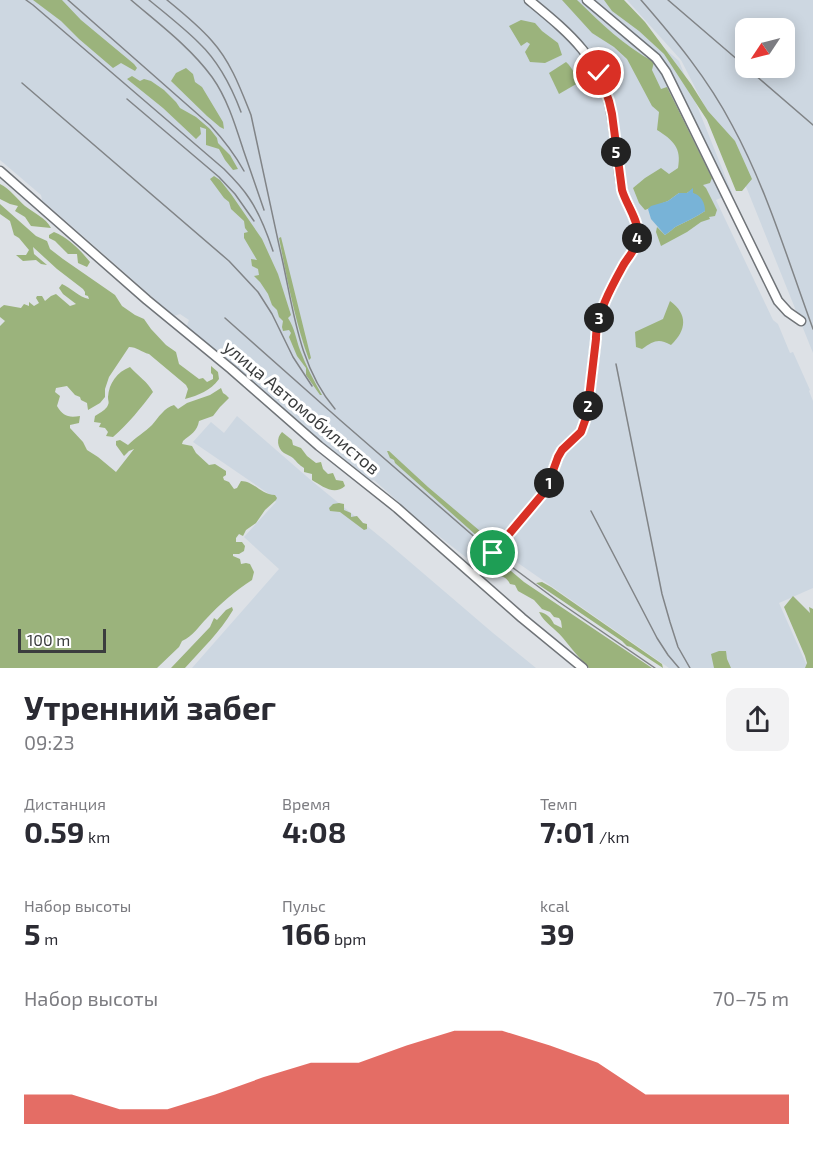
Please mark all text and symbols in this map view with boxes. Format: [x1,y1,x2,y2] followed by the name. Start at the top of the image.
[735,18,795,78] north arrow
[735,18,795,78] map controls
[573,47,624,98] pin
[582,56,615,89] icon: check
[601,137,631,167] pin: 5
[612,142,620,161] text: 5
[622,223,652,253] pin: 4
[632,228,642,247] text: 4
[584,303,614,333] pin: 3
[594,308,604,327] text: 3
[219,335,385,479] street label: улица Автомобилистов
[573,391,603,421] pin: 2
[583,396,593,415] text: 2
[534,468,564,498] pin: 1
[546,473,552,492] text: 1
[467,527,518,578] pin
[476,536,509,569] icon: arrive
[18,626,106,654] scale bar
[27,630,70,649] text: 100 m
[24,687,276,727] text: Утренний забег
[726,688,789,751] button: share
[24,730,75,754] text: 09:23
[24,794,106,813] text: Дистанция
[282,794,331,813] text: Время
[540,794,577,813] text: Темп
[24,813,85,849] text: 0.59
[282,813,346,849] text: 4:08
[540,813,595,849] text: 7:01
[85,827,110,846] text: km
[595,827,629,846] text: /km
[24,896,131,915] text: Набор высоты
[282,896,326,915] text: Пульс
[540,896,569,915] text: kcal
[24,915,41,951] text: 5
[282,915,330,951] text: 166
[540,915,575,951] text: 39
[41,929,58,948] text: m
[330,929,366,948] text: bpm
[24,986,158,1010] text: Набор высоты
[713,986,789,1010] text: 70–75 m

